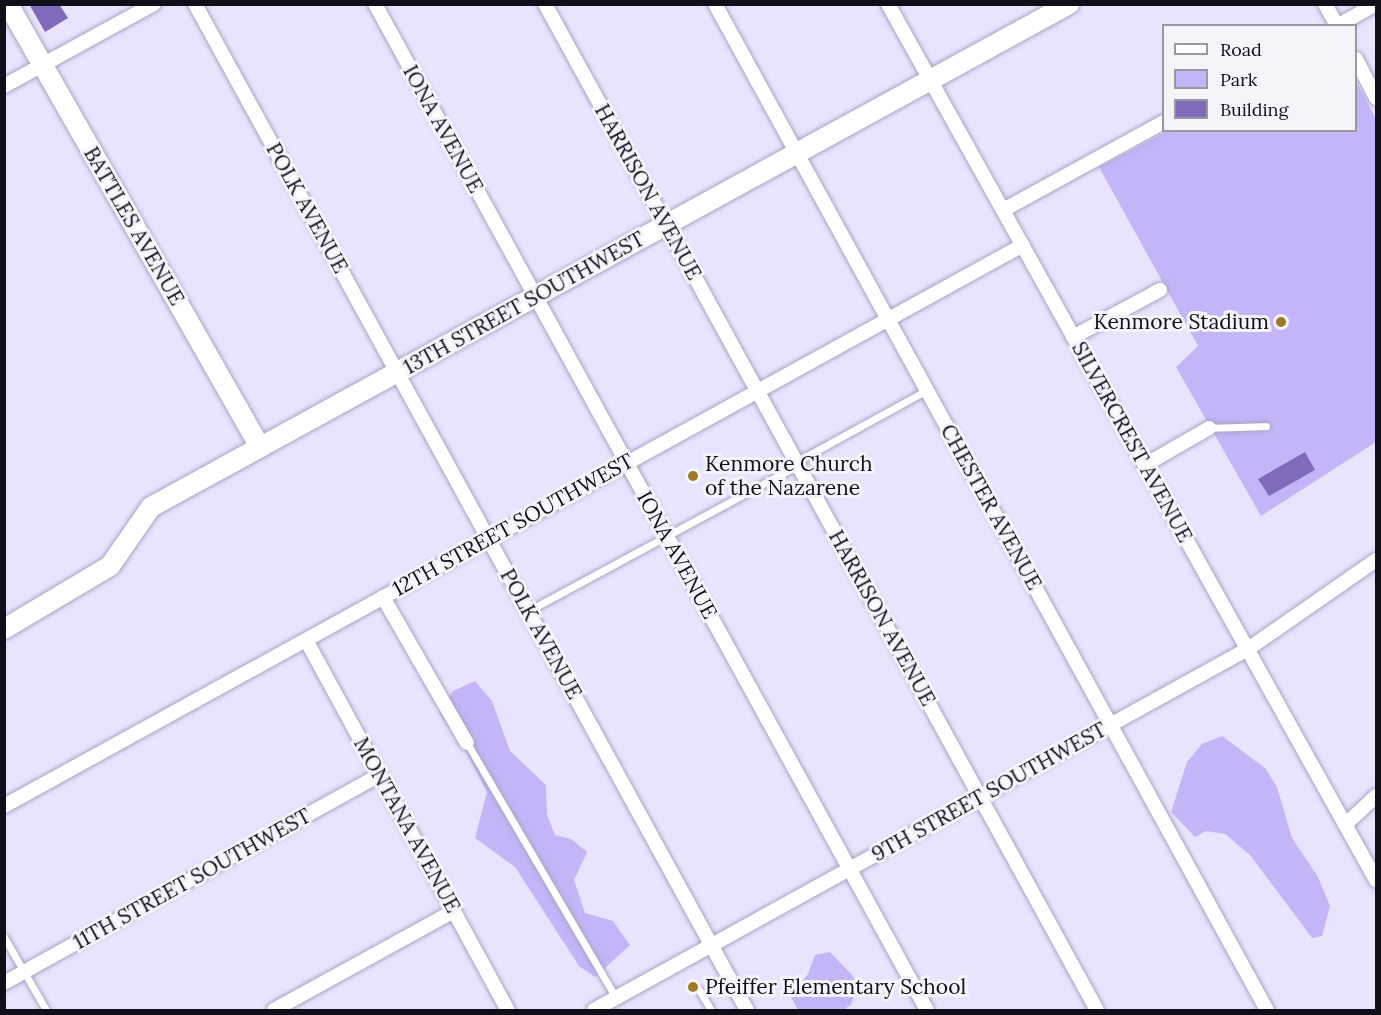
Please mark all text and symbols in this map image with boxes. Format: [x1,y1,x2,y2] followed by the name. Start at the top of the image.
[1162,24,1357,132] legend
[1220,38,1262,61] text: Road
[398,61,488,197] street label: IONA AVENUE
[1220,68,1257,91] text: Park
[1220,98,1288,121] text: Building
[589,100,707,284] street label: HARRISON AVENUE
[261,138,353,278] street label: POLK AVENUE
[78,142,190,310] street label: BATTLES AVENUE
[399,226,649,380] street label: 13TH STREET SOUTHWEST
[1093,309,1269,335] place label: Kenmore Stadium
[1274,315,1288,329] marker: Kenmore Stadium
[1066,337,1198,547] street label: SILVERCREST AVENUE
[935,420,1047,594] street label: CHESTER AVENUE
[388,448,638,602] street label: 12TH STREET SOUTHWEST
[705,451,873,501] place label: Kenmore Church of the Nazarene
[686,469,700,483] marker: Kenmore Church of the Nazarene
[632,487,722,623] street label: IONA AVENUE
[823,526,941,710] street label: HARRISON AVENUE
[495,564,587,704] street label: POLK AVENUE
[867,717,1111,867] street label: 9TH STREET SOUTHWEST
[348,733,466,917] street label: MONTANA AVENUE
[69,803,315,955] street label: 11TH STREET SOUTHWEST
[705,974,966,1000] place label: Pfeiffer Elementary School
[686,980,700,994] marker: Pfeiffer Elementary School

